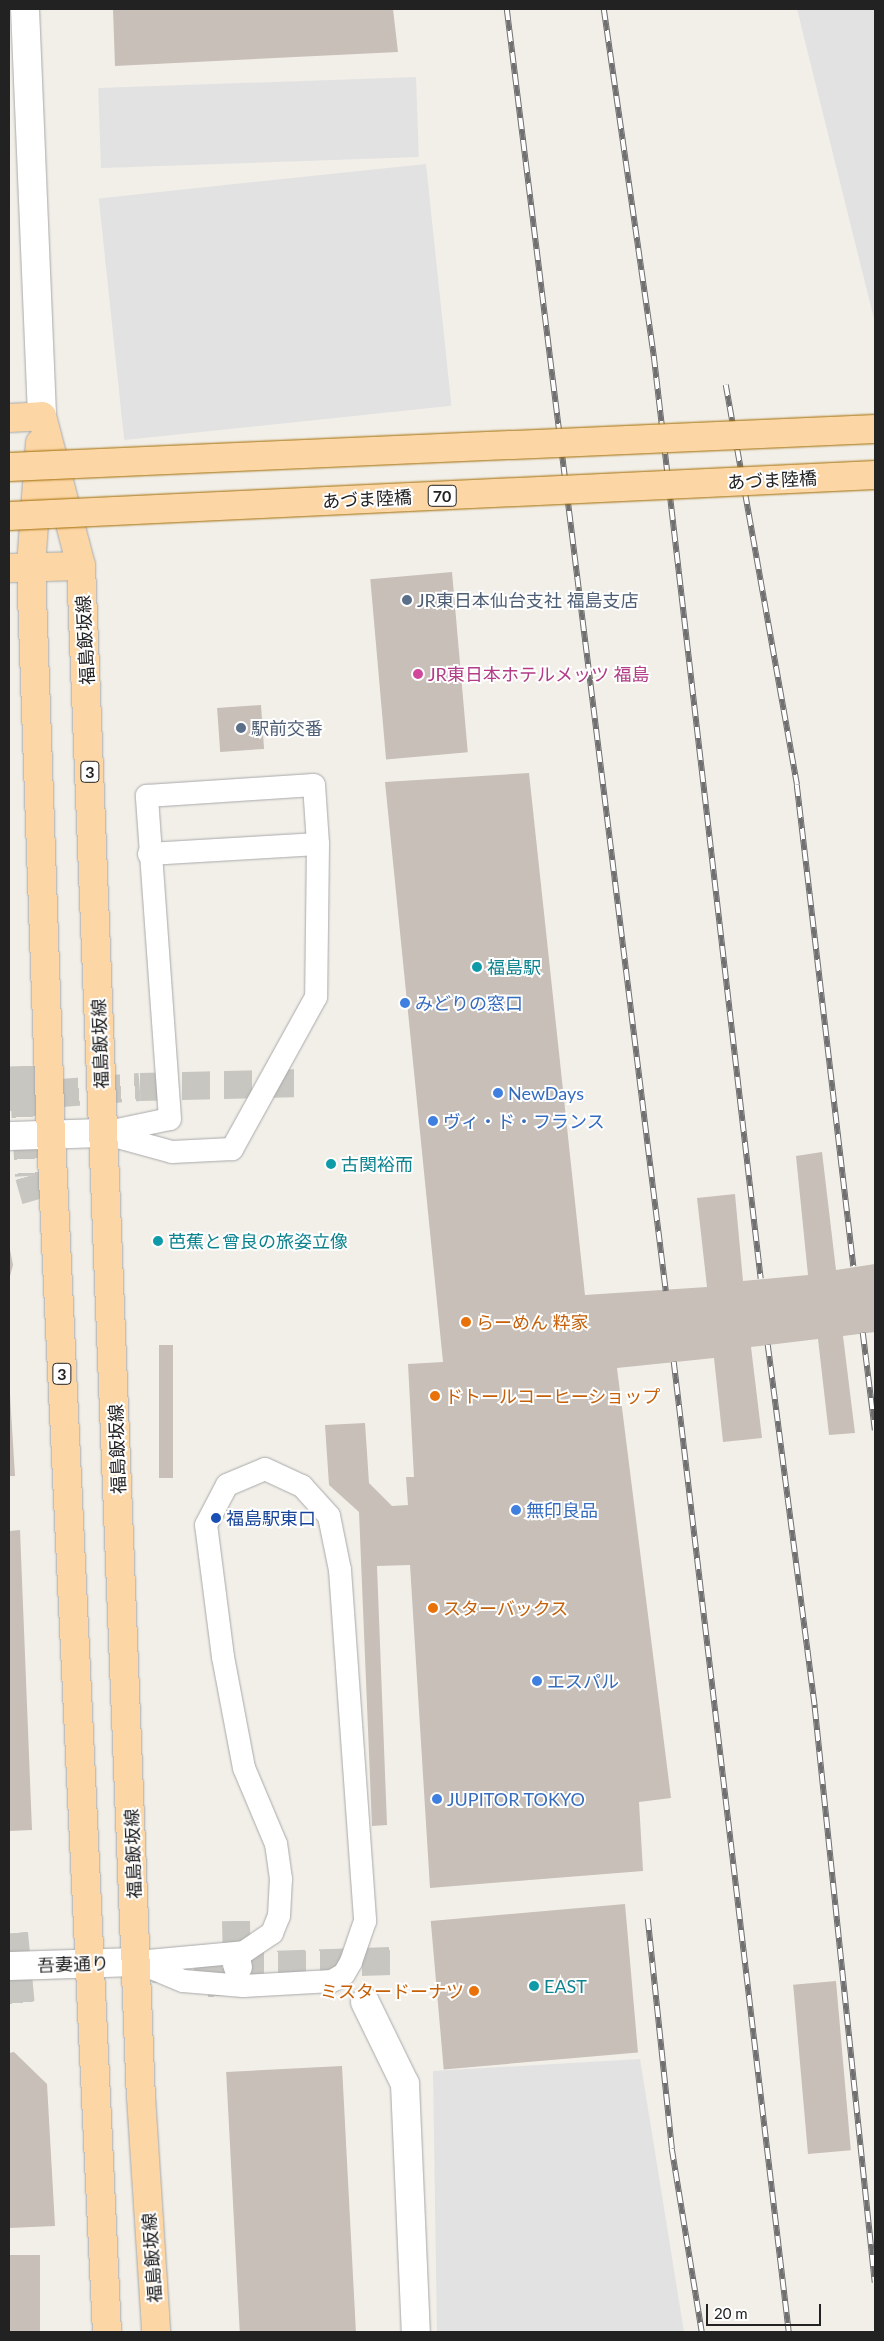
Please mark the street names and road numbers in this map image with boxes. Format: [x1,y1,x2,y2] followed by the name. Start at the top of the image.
[726,467,818,493] street label: あづま陸橋
[427,482,457,510] road number: 70
[321,486,413,512] street label: あづま陸橋
[72,594,98,686] street label: 福島飯坂線
[80,759,100,786] road number: 3
[88,999,112,1089] street label: 福島飯坂線
[52,1360,72,1388] road number: 3
[105,1404,129,1494] street label: 福島飯坂線
[121,1809,145,1899] street label: 福島飯坂線
[37,1952,109,1976] street label: 吾妻通り
[138,2212,166,2304] street label: 福島飯坂線

